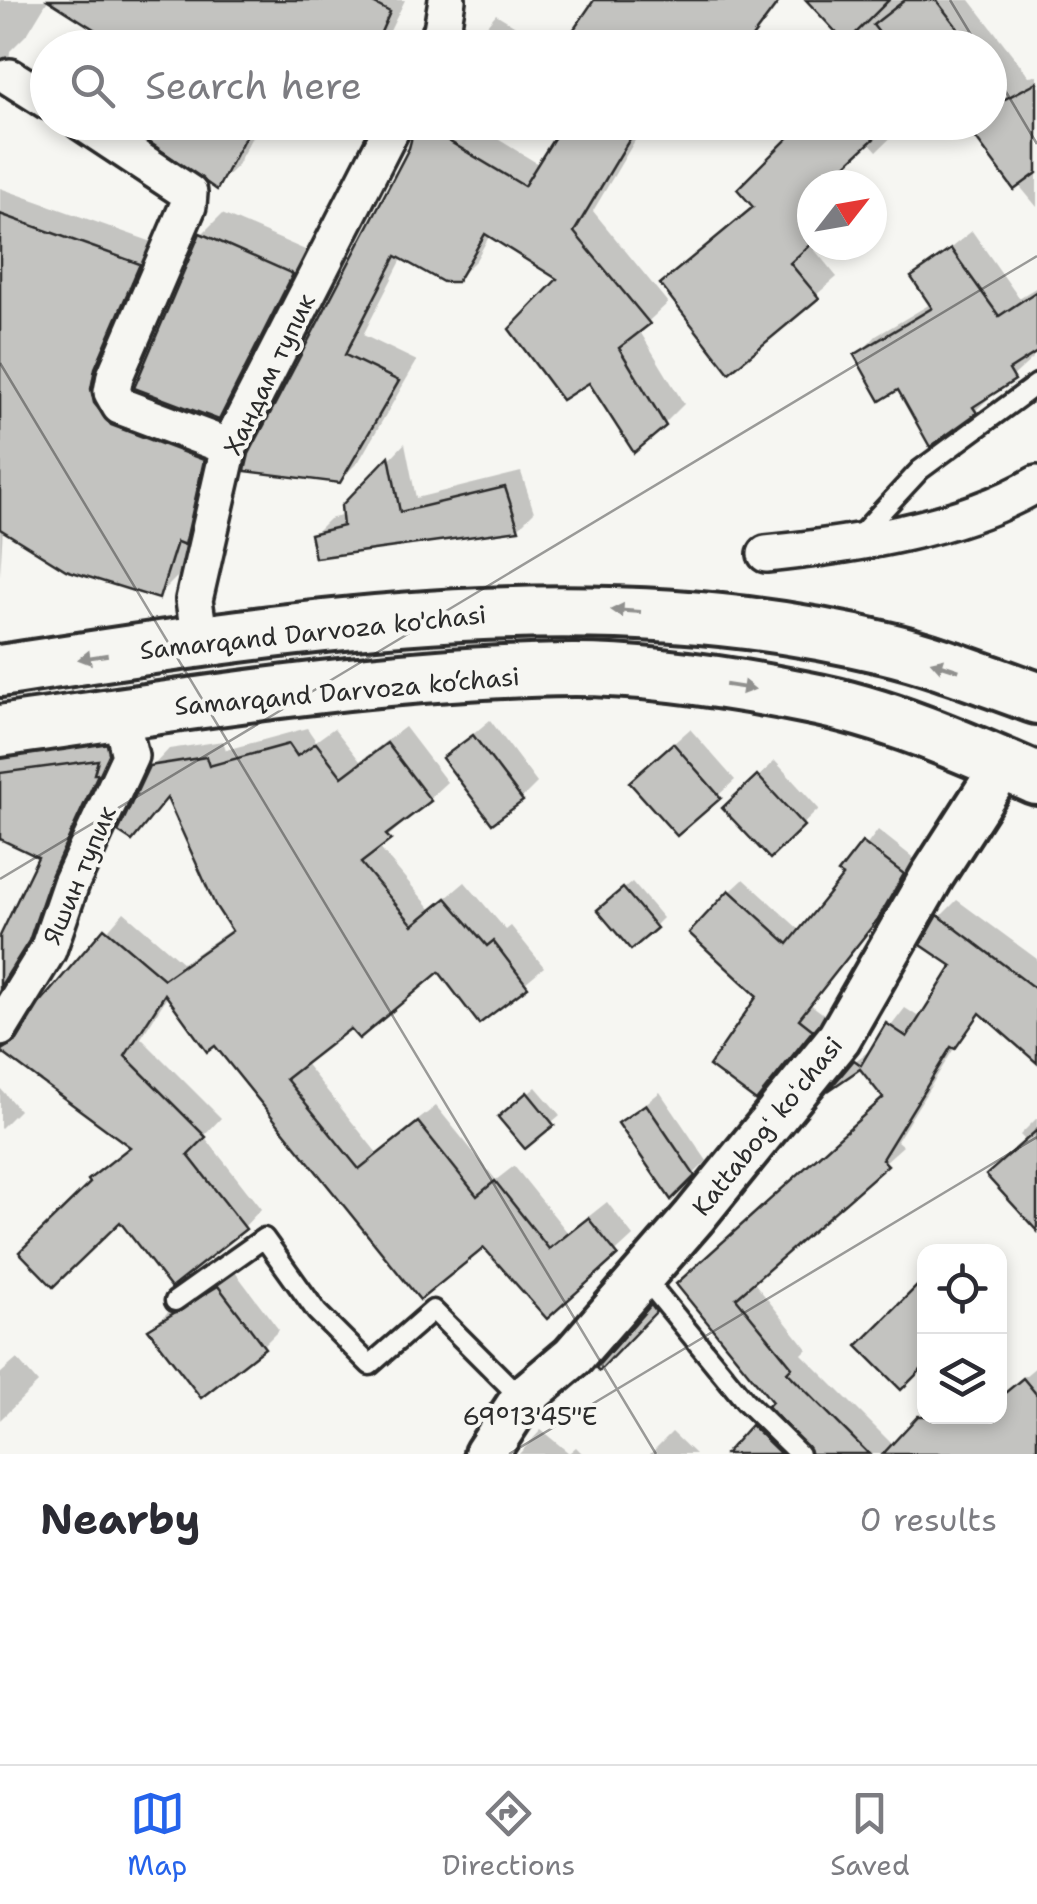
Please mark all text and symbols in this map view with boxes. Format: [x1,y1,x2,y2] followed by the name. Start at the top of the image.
[30,30,1007,140] search box
[65,58,120,113] icon: search
[145,60,362,111] text: Search here
[797,170,887,260] north arrow
[215,288,323,460] street label: Хандам тупик
[138,597,488,667] street label: Samarqand Darvoza ko'chasi
[609,603,641,619] one-way arrow
[77,650,109,665] one-way arrow
[929,658,959,673] one-way arrow
[173,659,521,723] street label: Samarqand Darvoza ko‘chasi
[724,680,756,696] one-way arrow
[35,800,123,950] street label: Яшин тупик
[684,1029,850,1223] street label: Kattabogʻ koʻchasi
[917,1244,1007,1424] map controls
[917,1244,1007,1334] button: locate
[917,1334,1007,1424] button: layers
[462,1399,598,1433] text: 69°13'45"E
[40,1491,200,1547] text: Nearby
[860,1498,997,1541] text: 0 results
[127,1786,187,1884] tab: Map
[442,1786,575,1884] tab: Directions
[830,1786,910,1884] tab: Saved

